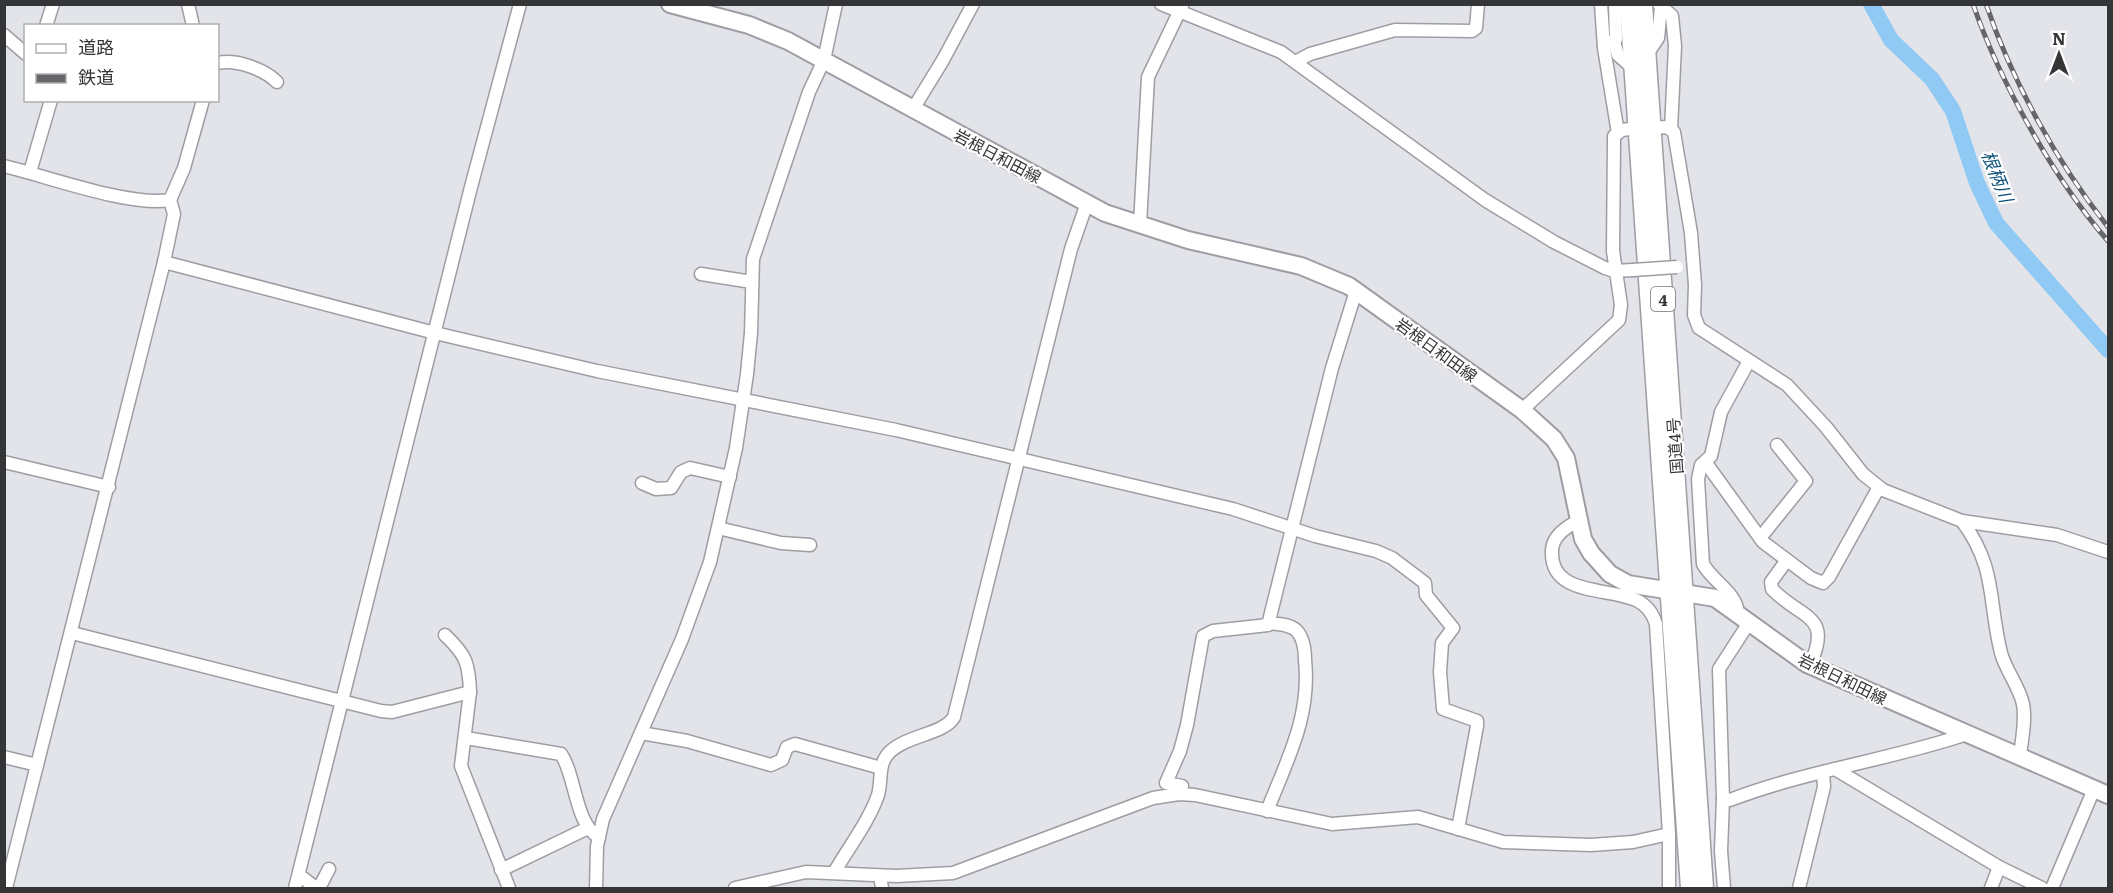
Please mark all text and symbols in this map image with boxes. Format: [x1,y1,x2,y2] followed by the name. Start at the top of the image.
[24,24,219,102] legend
[2029,24,2089,84] north arrow
[2052,26,2066,50] text: N
[78,33,114,60] text: 道路
[78,63,114,90] text: 鉄道
[950,122,1046,188] street label: 岩根日和田線
[1975,146,2021,208] water label: 根柄川
[1651,287,1675,311] road number: 4
[1391,311,1483,387] street label: 岩根日和田線
[1660,417,1688,475] street label: 国道4号
[1795,646,1891,710] street label: 岩根日和田線

